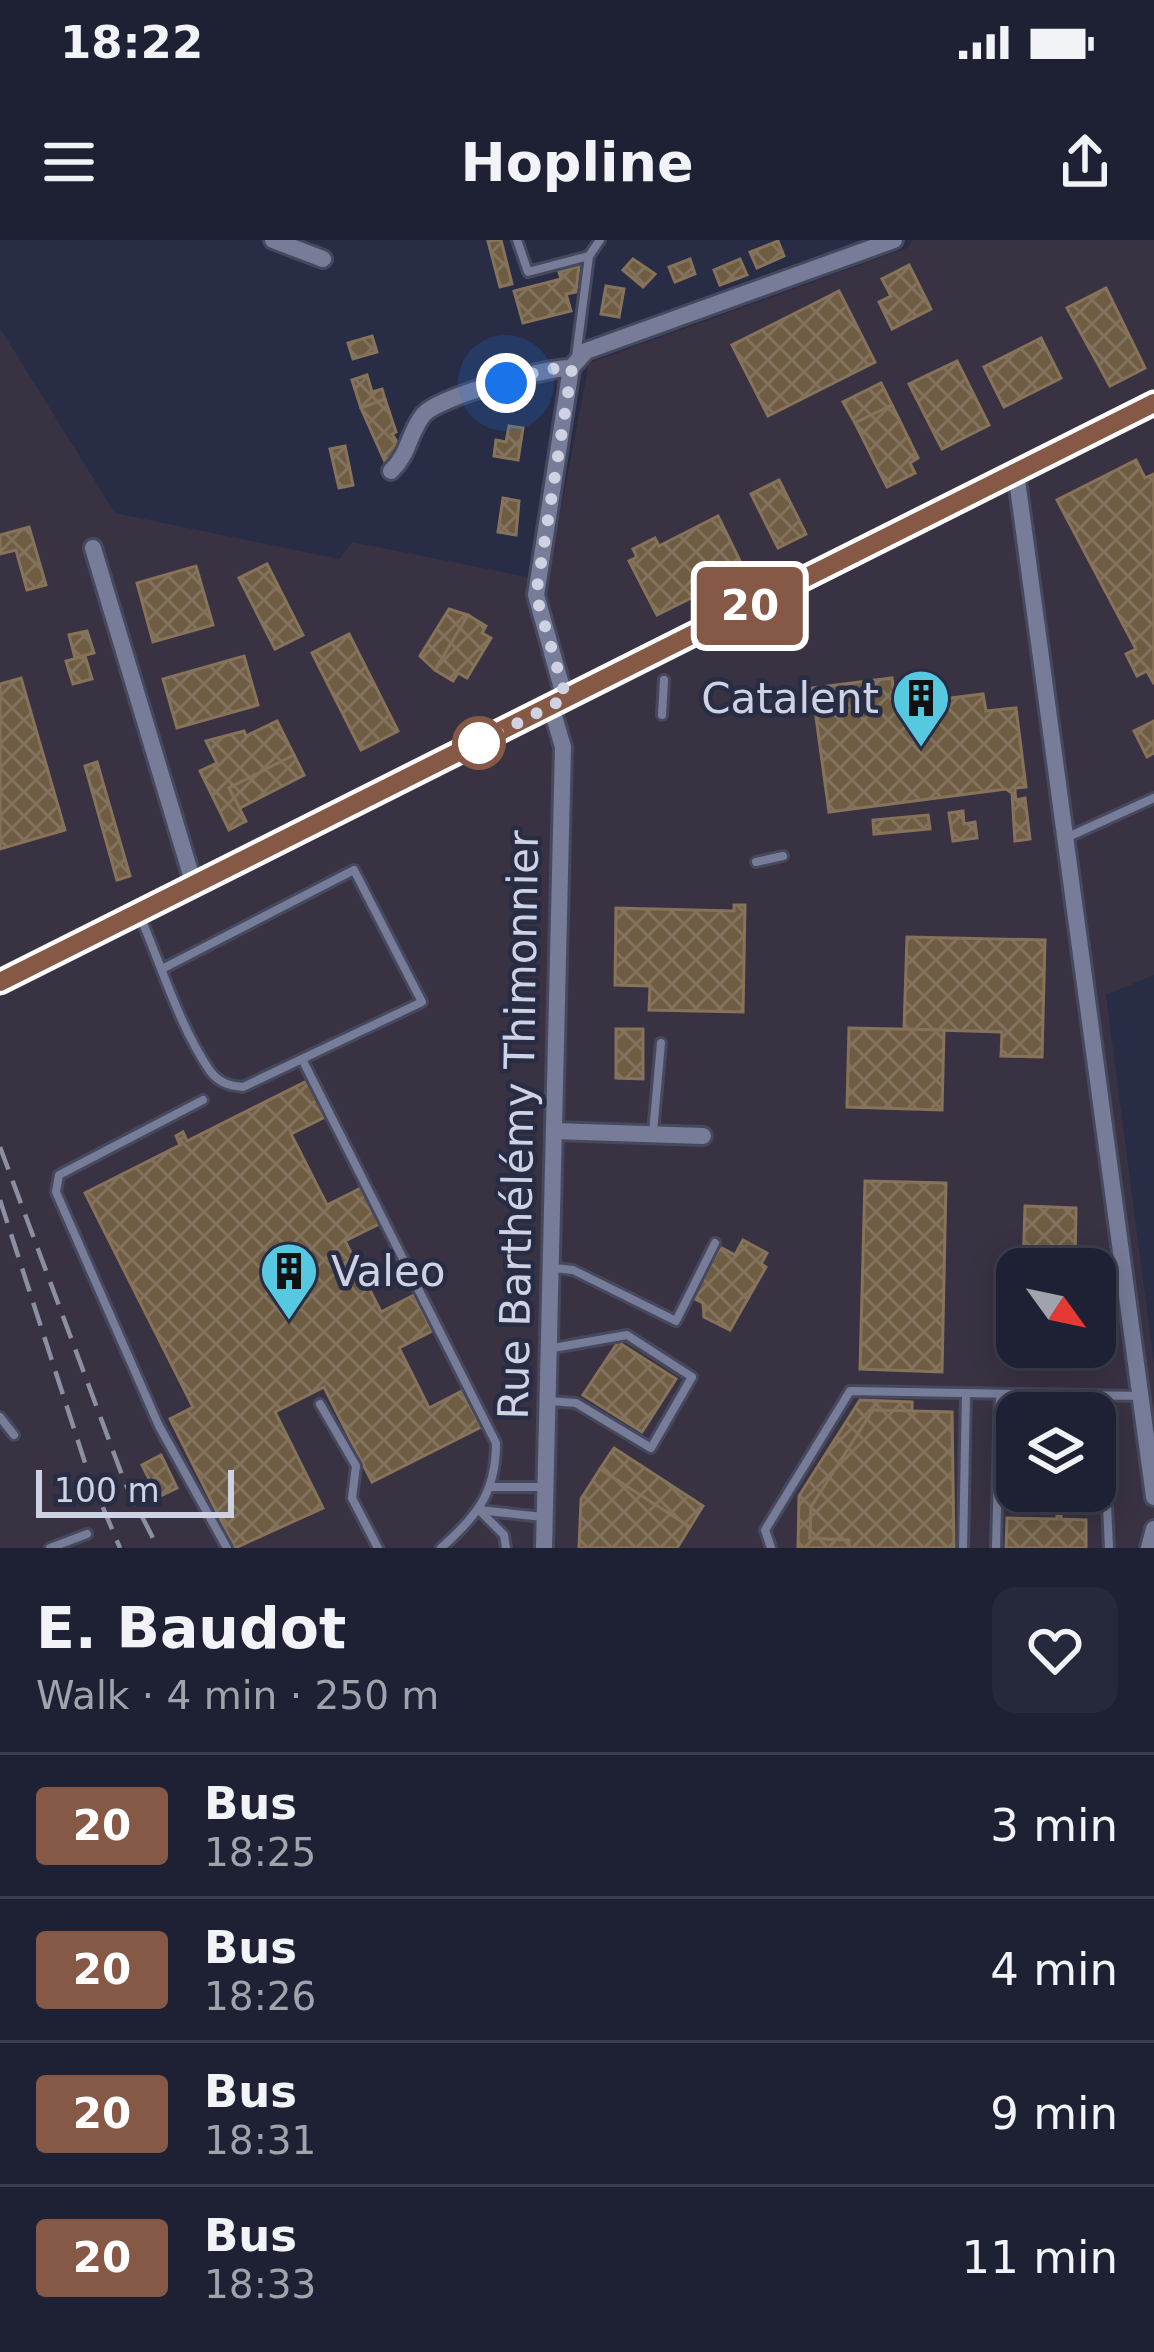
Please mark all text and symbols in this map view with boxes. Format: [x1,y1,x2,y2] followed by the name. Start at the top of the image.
[60,16,203,69] text: 18:22
[36,129,102,195] icon: menu
[1052,129,1118,195] icon: share
[460,131,694,194] text: Hopline
[476,353,536,413] your location
[696,567,804,645] line badge: 20
[721,581,779,630] text: 20
[890,667,952,749] building icon: Catalent
[701,674,879,723] place label: Catalent
[454,718,504,768] unlabelled marker
[489,829,548,1420] street label: Rue Barthélémy Thimonnier
[258,1240,320,1322] building icon: Valeo
[331,1247,445,1296] place label: Valeo
[996,1248,1116,1368] north arrow
[996,1248,1116,1512] map controls
[996,1392,1116,1512] button: layers
[36,1464,234,1517] scale bar
[54,1471,160,1510] text: 100 m
[992,1587,1118,1713] button: heart
[36,1595,346,1661] text: E. Baudot
[36,1673,439,1718] text: Walk · 4 min · 250 m
[204,1777,297,1830] text: Bus
[990,1799,1118,1852] text: 3 min
[73,1801,131,1850] text: 20
[204,1830,316,1875] text: 18:25
[204,1921,297,1974] text: Bus
[990,1943,1118,1996] text: 4 min
[73,1945,131,1994] text: 20
[204,1974,316,2019] text: 18:26
[204,2065,297,2118] text: Bus
[990,2087,1118,2140] text: 9 min
[73,2089,131,2138] text: 20
[204,2118,316,2163] text: 18:31
[204,2209,297,2262] text: Bus
[962,2231,1118,2284] text: 11 min
[73,2233,131,2282] text: 20
[204,2262,316,2307] text: 18:33

